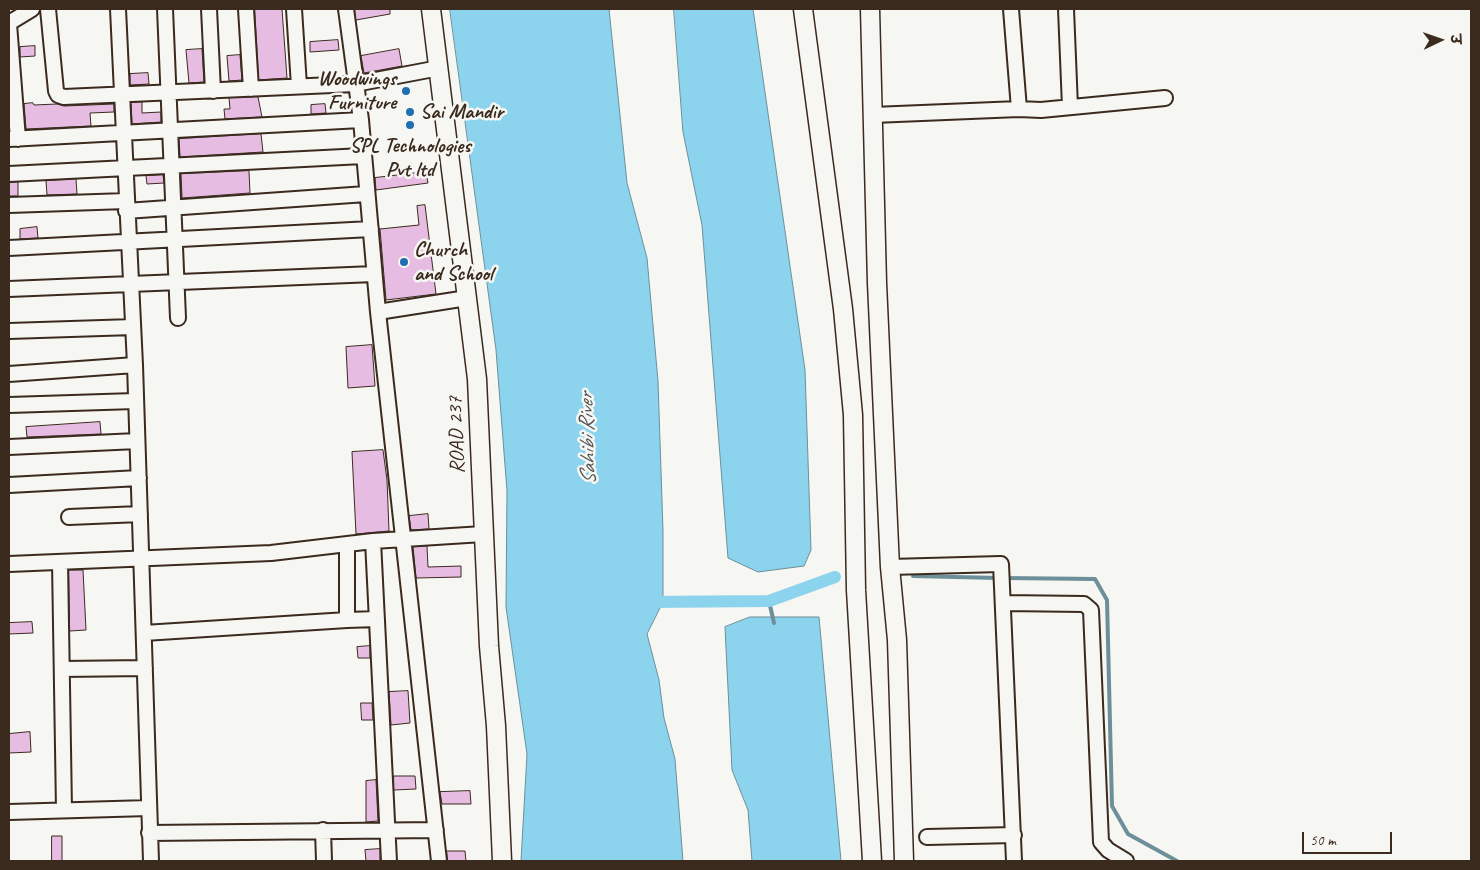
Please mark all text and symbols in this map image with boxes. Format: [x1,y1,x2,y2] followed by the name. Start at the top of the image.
[1415,15,1465,65] north arrow
[1447,34,1464,44] text: उ
[318,66,396,116] place label: Woodwings Furniture
[400,85,412,97] marker: Woodwings Furniture
[420,99,503,125] place label: Sai Mandir
[404,106,416,118] marker: Sai Mandir
[404,119,416,131] marker: SPL Technologies Pvt ltd
[349,133,471,183] place label: SPL Technologies Pvt ltd
[414,237,493,287] place label: Church and School
[398,256,410,268] marker: Church and School
[573,393,603,485] water label: Sahibi River
[443,396,471,474] street label: ROAD 237
[1305,822,1395,854] scale bar
[1310,831,1336,850] text: 50 m

